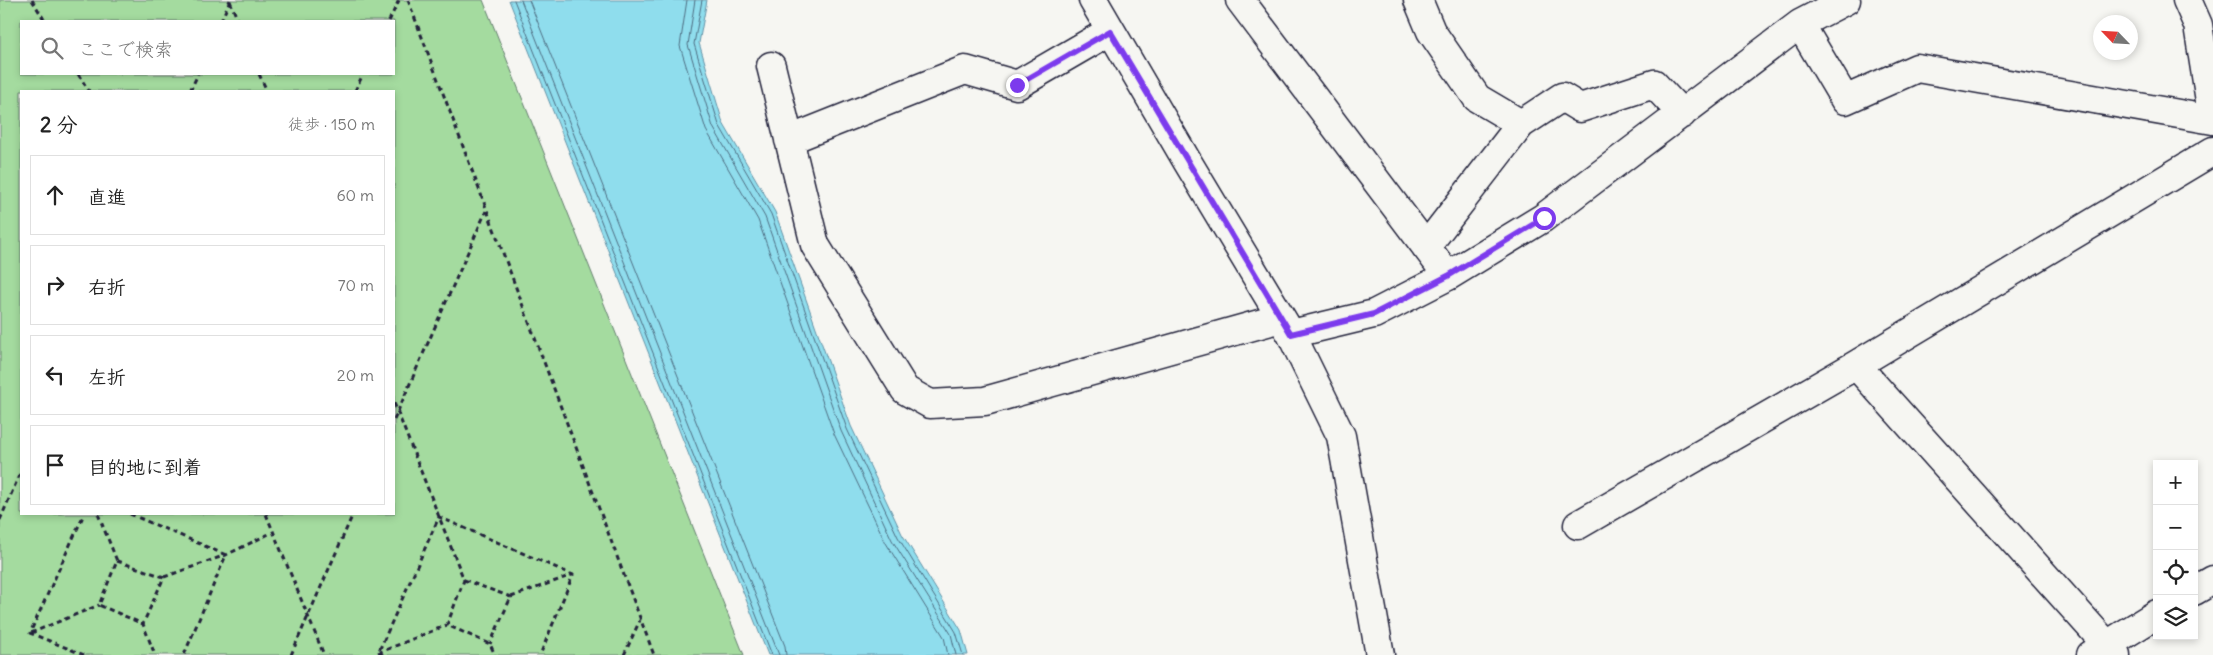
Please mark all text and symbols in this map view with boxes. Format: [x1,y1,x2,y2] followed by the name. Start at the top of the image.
[2093,15,2138,60] north arrow
[20,20,395,75] search box
[38,34,66,62] icon: search
[78,37,173,61] text: ここで検索
[1006,74,1029,97] route end
[40,111,78,138] text: 2 分
[288,114,375,134] text: 徒歩 · 150 m
[41,181,69,209] icon: ahead
[88,185,126,209] text: 直進
[336,185,374,205] text: 60 m
[1533,207,1556,230] route start
[41,271,69,299] icon: right
[88,275,126,299] text: 右折
[338,275,374,295] text: 70 m
[41,361,69,389] icon: left
[88,365,126,389] text: 左折
[337,365,374,385] text: 20 m
[41,451,69,479] icon: arrive
[88,455,202,479] text: 目的地に到着
[2153,460,2198,640] map controls
[2153,460,2198,505] button: +
[2153,505,2198,550] button: −
[2153,550,2198,595] button: locate
[2153,595,2198,640] button: layers

